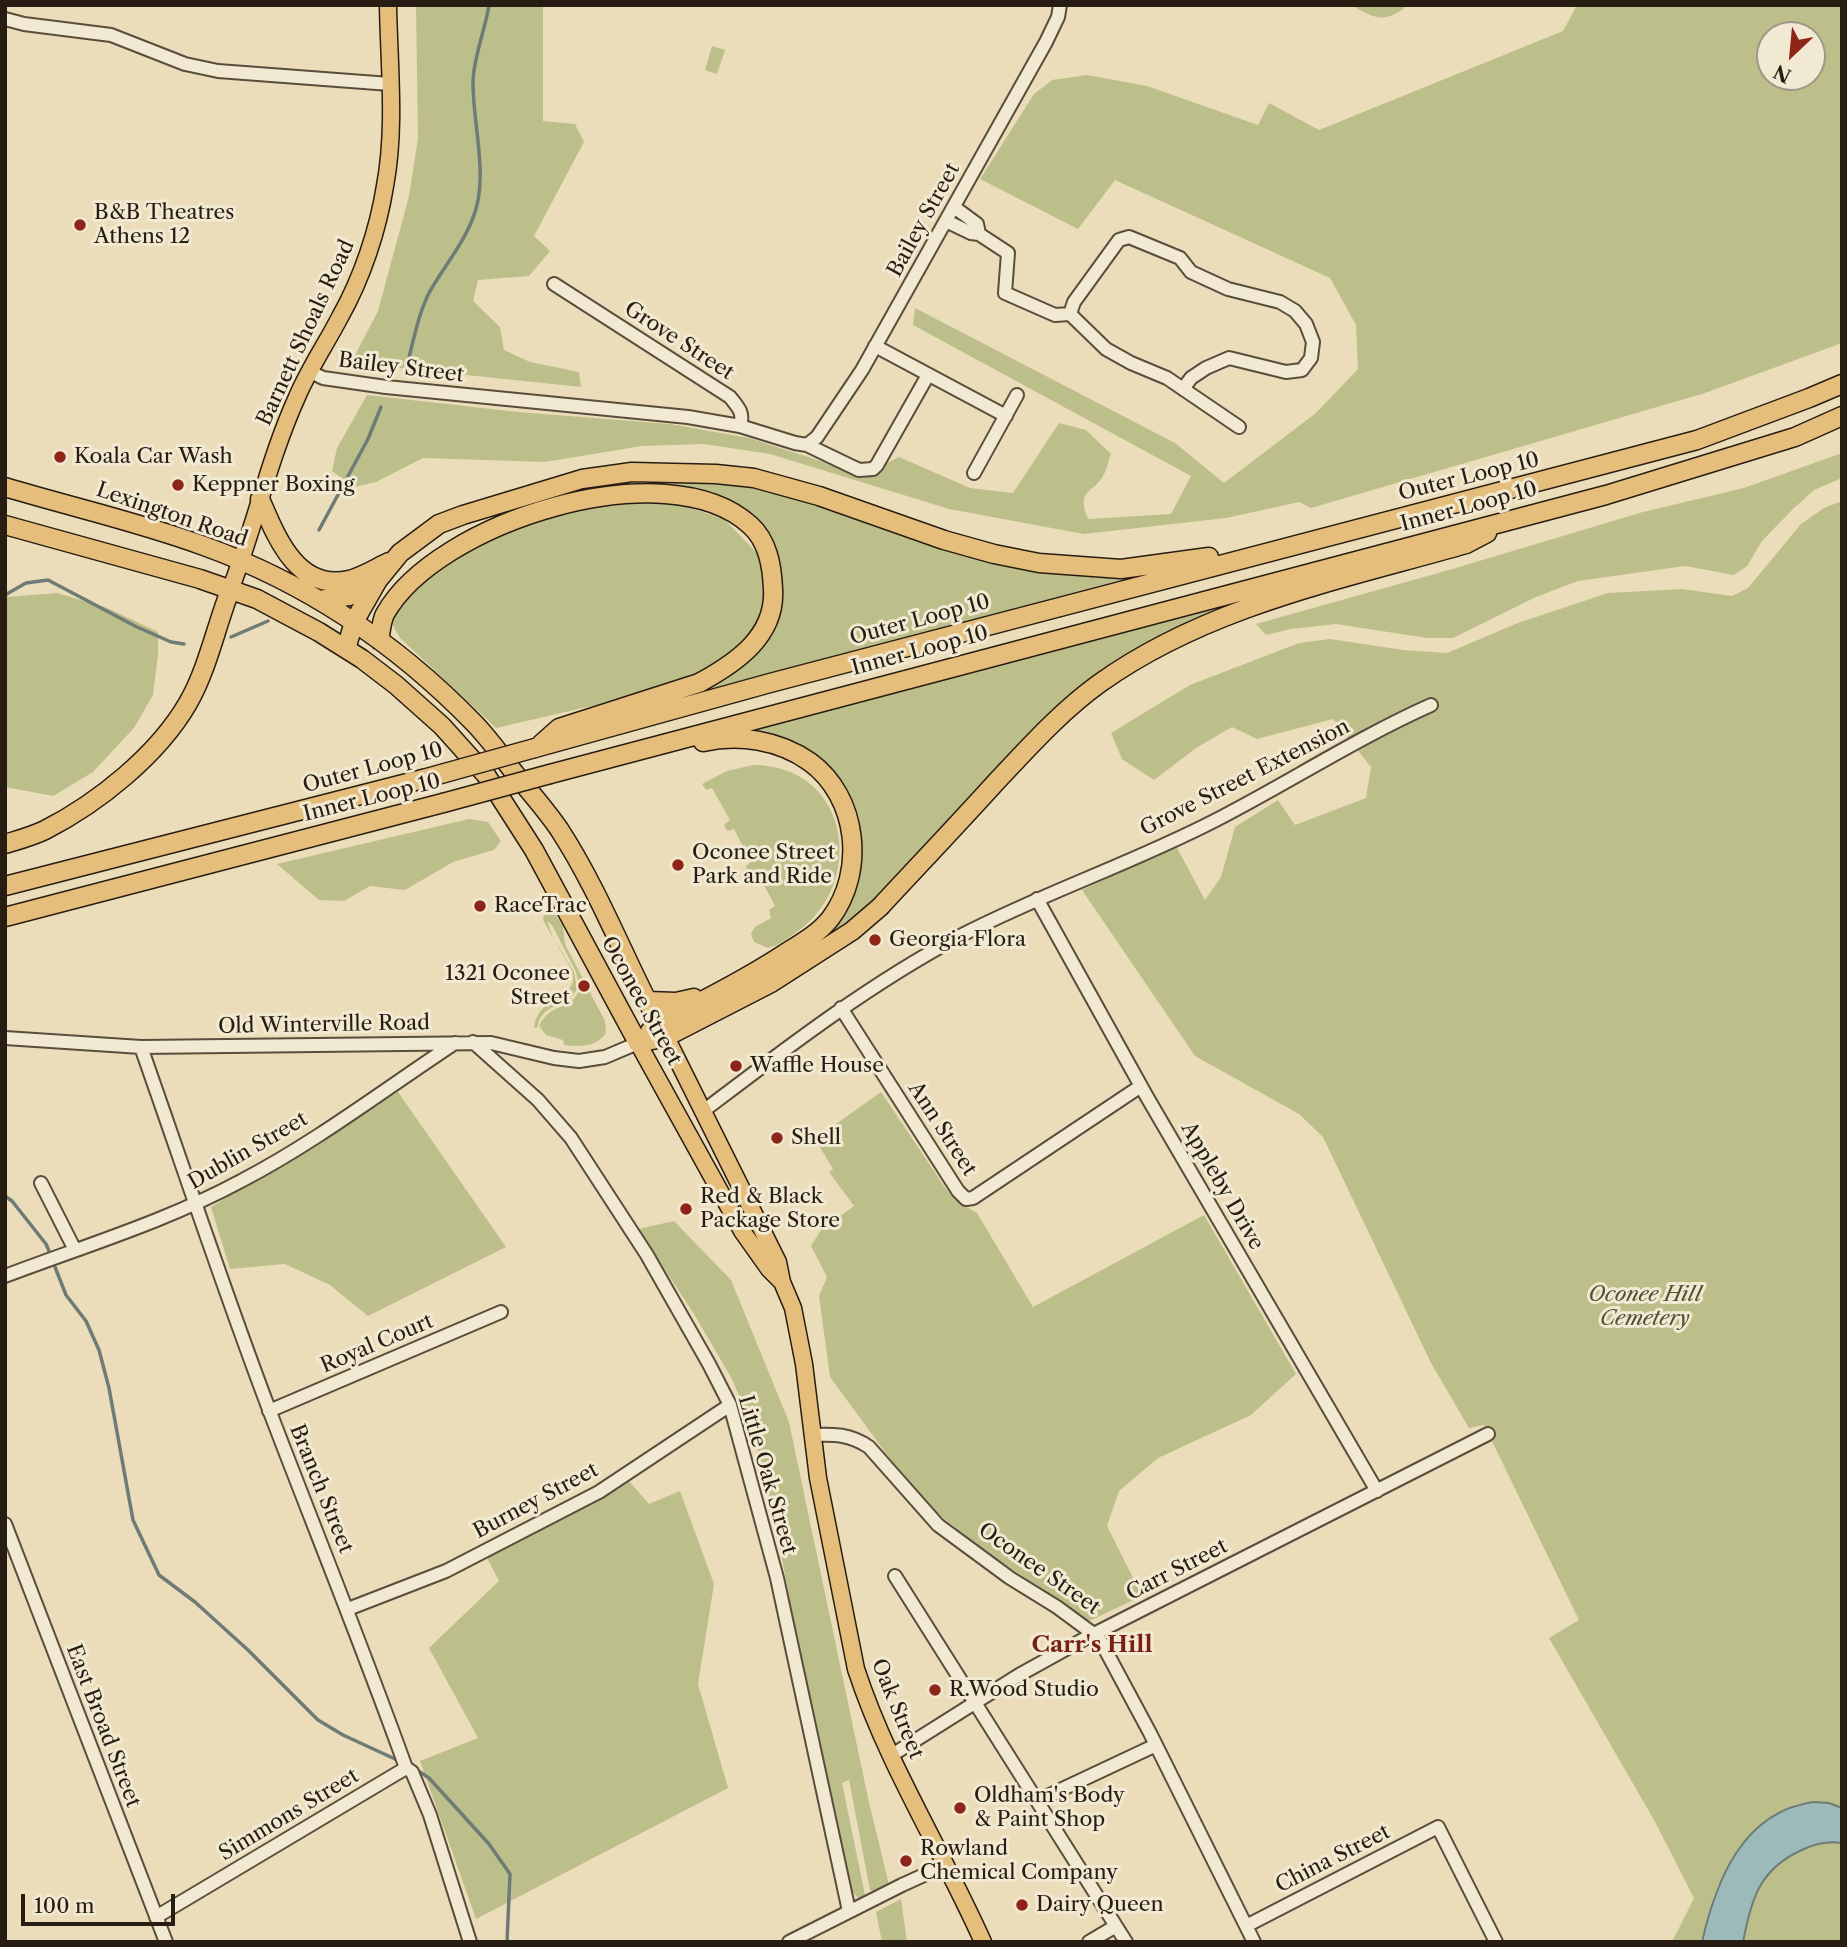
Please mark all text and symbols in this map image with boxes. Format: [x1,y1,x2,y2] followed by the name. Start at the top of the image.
[1756,21,1826,91] north arrow
[1770,60,1795,87] text: N
[882,159,966,281] street label: Bailey Street
[94,200,234,250] place label: B&B Theatres Athens 12
[72,217,88,233] marker: B&B Theatres Athens 12
[252,236,360,430] street label: Barnett Shoals Road
[620,296,738,386] street label: Grove Street
[337,348,465,388] street label: Bailey Street
[74,444,233,470] place label: Koala Car Wash
[1396,447,1542,507] street label: Outer Loop 10
[52,449,68,465] marker: Koala Car Wash
[192,472,355,498] place label: Keppner Boxing
[93,477,251,553] street label: Lexington Road
[170,477,186,493] marker: Keppner Boxing
[1398,477,1540,537] street label: Inner Loop 10
[847,589,993,651] street label: Outer Loop 10
[849,621,991,681] street label: Inner Loop 10
[1136,714,1354,842] street label: Grove Street Extension
[300,737,446,799] street label: Outer Loop 10
[301,769,443,827] street label: Inner Loop 10
[692,840,835,890] place label: Oconee Street Park and Ride
[670,857,686,873] marker: Oconee Street Park and Ride
[494,893,587,919] place label: RaceTrac
[472,898,488,914] marker: RaceTrac
[889,927,1026,953] place label: Georgia Flora
[595,932,687,1070] street label: Oconee Street
[867,932,883,948] marker: Georgia Flora
[445,961,570,1011] place label: 1321 Oconee Street
[576,978,592,994] marker: 1321 Oconee Street
[218,1011,430,1039] street label: Old Winterville Road
[750,1053,884,1079] place label: Waffle House
[728,1058,744,1074] marker: Waffle House
[902,1077,982,1181] street label: Ann Street
[184,1107,312,1195] street label: Dublin Street
[1175,1118,1269,1254] street label: Appleby Drive
[791,1125,841,1151] place label: Shell
[769,1130,785,1146] marker: Shell
[700,1184,840,1234] place label: Red & Black Package Store
[678,1201,694,1217] marker: Red & Black Package Store
[1588,1282,1702,1332] park label: Oconee Hill Cemetery
[317,1309,437,1379] street label: Royal Court
[732,1393,802,1557] street label: Little Oak Street
[284,1421,358,1557] street label: Branch Street
[469,1458,603,1544] street label: Burney Street
[973,1518,1105,1620] street label: Oconee Street
[1122,1534,1232,1606] street label: Carr Street
[1032,1631,1152,1659] district label: Carr's Hill
[60,1641,146,1811] street label: East Broad Street
[866,1655,928,1763] street label: Oak Street
[949,1677,1099,1703] place label: R.Wood Studio
[927,1682,943,1698] marker: R.Wood Studio
[215,1763,363,1867] street label: Simmons Street
[974,1783,1125,1833] place label: Oldham's Body & Paint Shop
[952,1800,968,1816] marker: Oldham's Body & Paint Shop
[1272,1819,1394,1899] street label: China Street
[920,1836,1118,1886] place label: Rowland Chemical Company
[898,1853,914,1869] marker: Rowland Chemical Company
[24,1881,178,1925] scale bar
[1036,1892,1164,1918] place label: Dairy Queen
[34,1893,95,1918] text: 100 m
[1014,1897,1030,1913] marker: Dairy Queen

